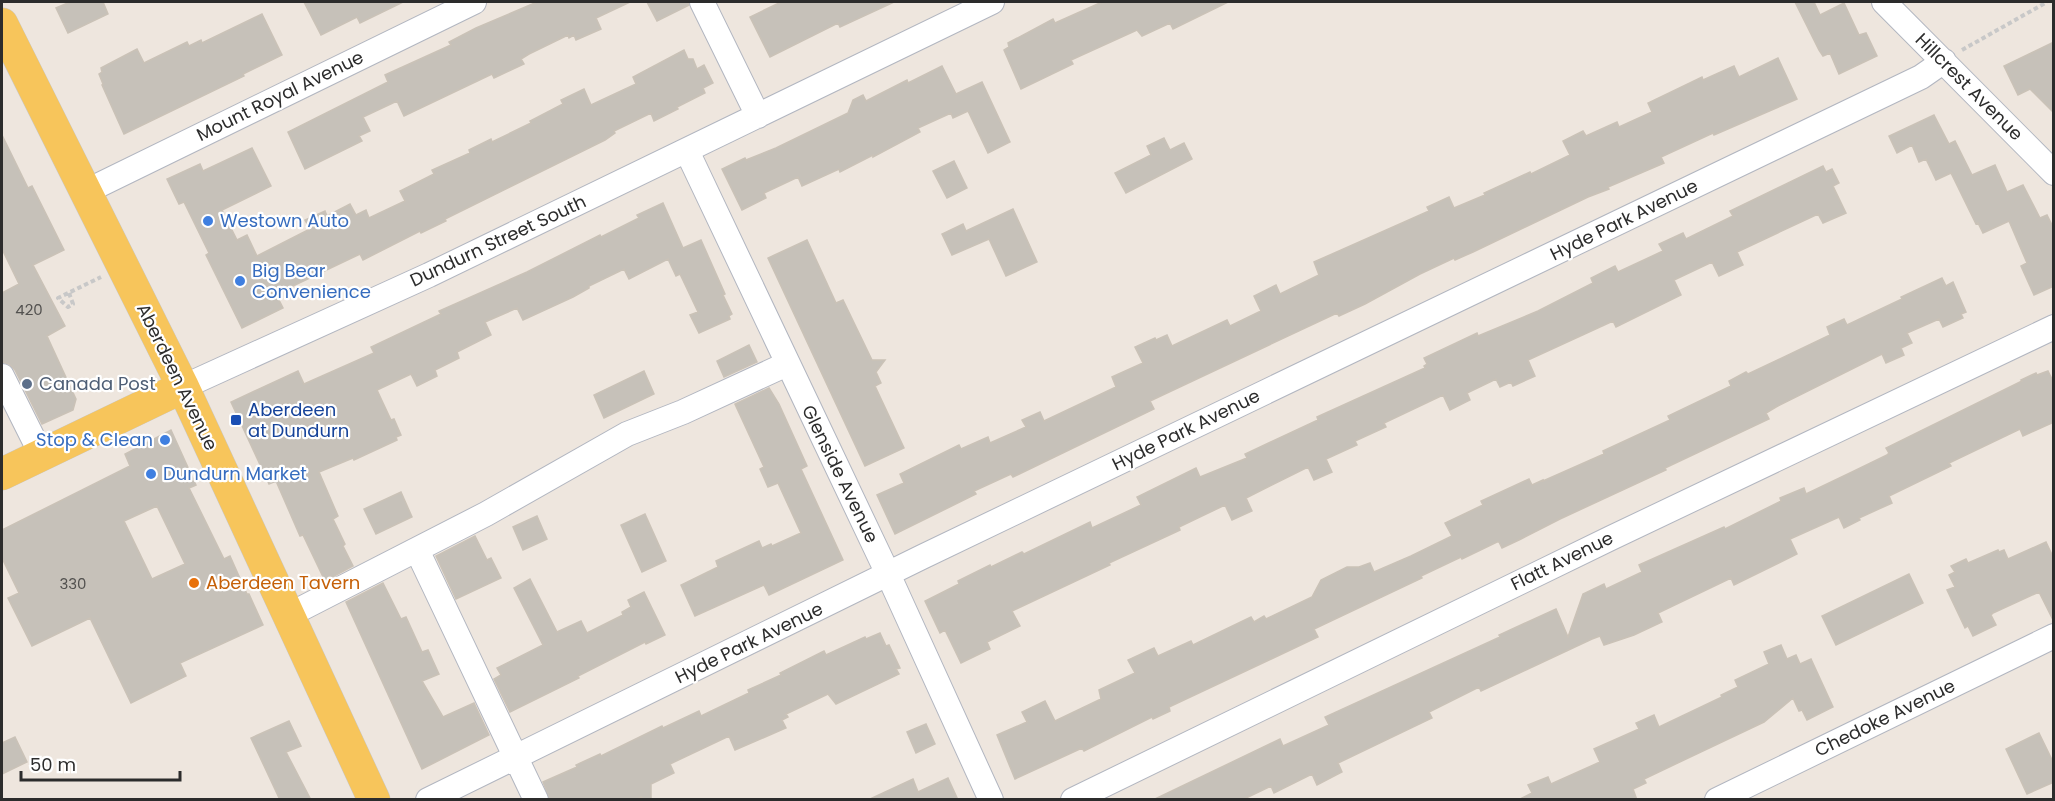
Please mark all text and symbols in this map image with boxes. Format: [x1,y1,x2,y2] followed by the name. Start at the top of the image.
[1910,27,2029,146] street label: Hillcrest Avenue
[192,44,368,147] street label: Mount Royal Avenue
[1546,173,1702,266] street label: Hyde Park Avenue
[406,189,590,292] street label: Dundurn Street South
[220,208,349,233] place label: Westown Auto
[201,214,215,228] marker: Westown Auto
[252,258,371,304] place label: Big Bear Convenience
[233,274,247,288] marker: Big Bear Convenience
[15,299,43,320] house number: 420
[131,299,224,454] street label: Aberdeen Avenue
[39,371,156,396] place label: Canada Post
[20,377,34,391] marker: Canada Post
[1108,383,1264,476] street label: Hyde Park Avenue
[248,397,349,443] place label: Aberdeen at Dundurn
[796,401,885,547] street label: Glenside Avenue
[229,413,243,427] marker: Aberdeen at Dundurn
[36,427,153,452] place label: Stop & Clean
[158,433,172,447] marker: Stop & Clean
[163,461,307,486] place label: Dundurn Market
[144,467,158,481] marker: Dundurn Market
[1506,525,1617,596] street label: Flatt Avenue
[206,570,360,595] place label: Aberdeen Tavern
[59,573,87,594] house number: 330
[187,576,201,590] marker: Aberdeen Tavern
[671,596,827,689] street label: Hyde Park Avenue
[1811,673,1959,762] street label: Chedoke Avenue
[21,744,180,782] scale bar
[30,752,76,777] text: 50 m

